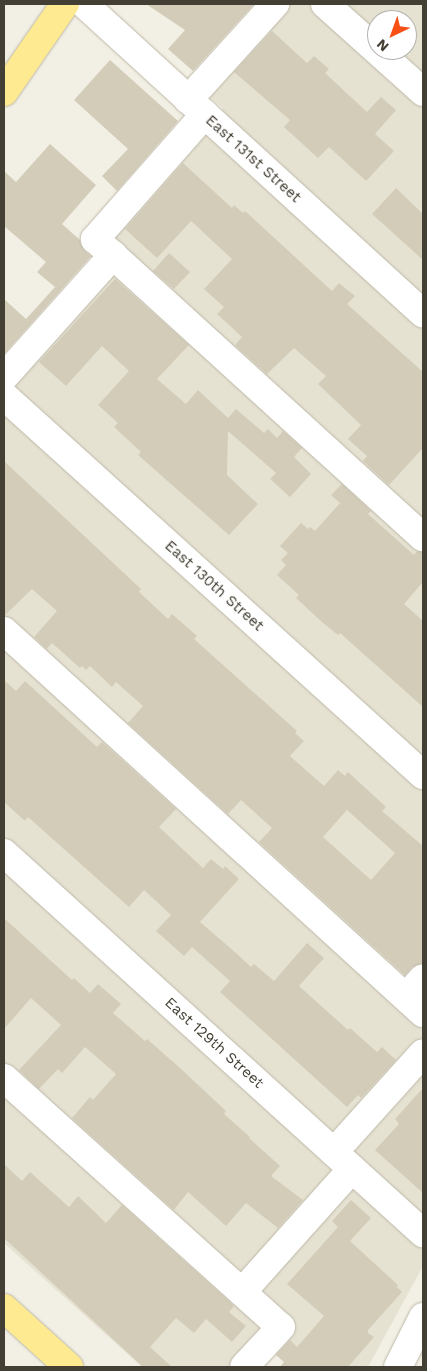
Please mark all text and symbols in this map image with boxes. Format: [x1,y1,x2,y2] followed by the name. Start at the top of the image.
[367,10,417,60] north arrow
[373,36,392,55] text: N
[202,111,304,207] street label: East 131st Street
[161,537,267,635] street label: East 130th Street
[161,994,267,1092] street label: East 129th Street

